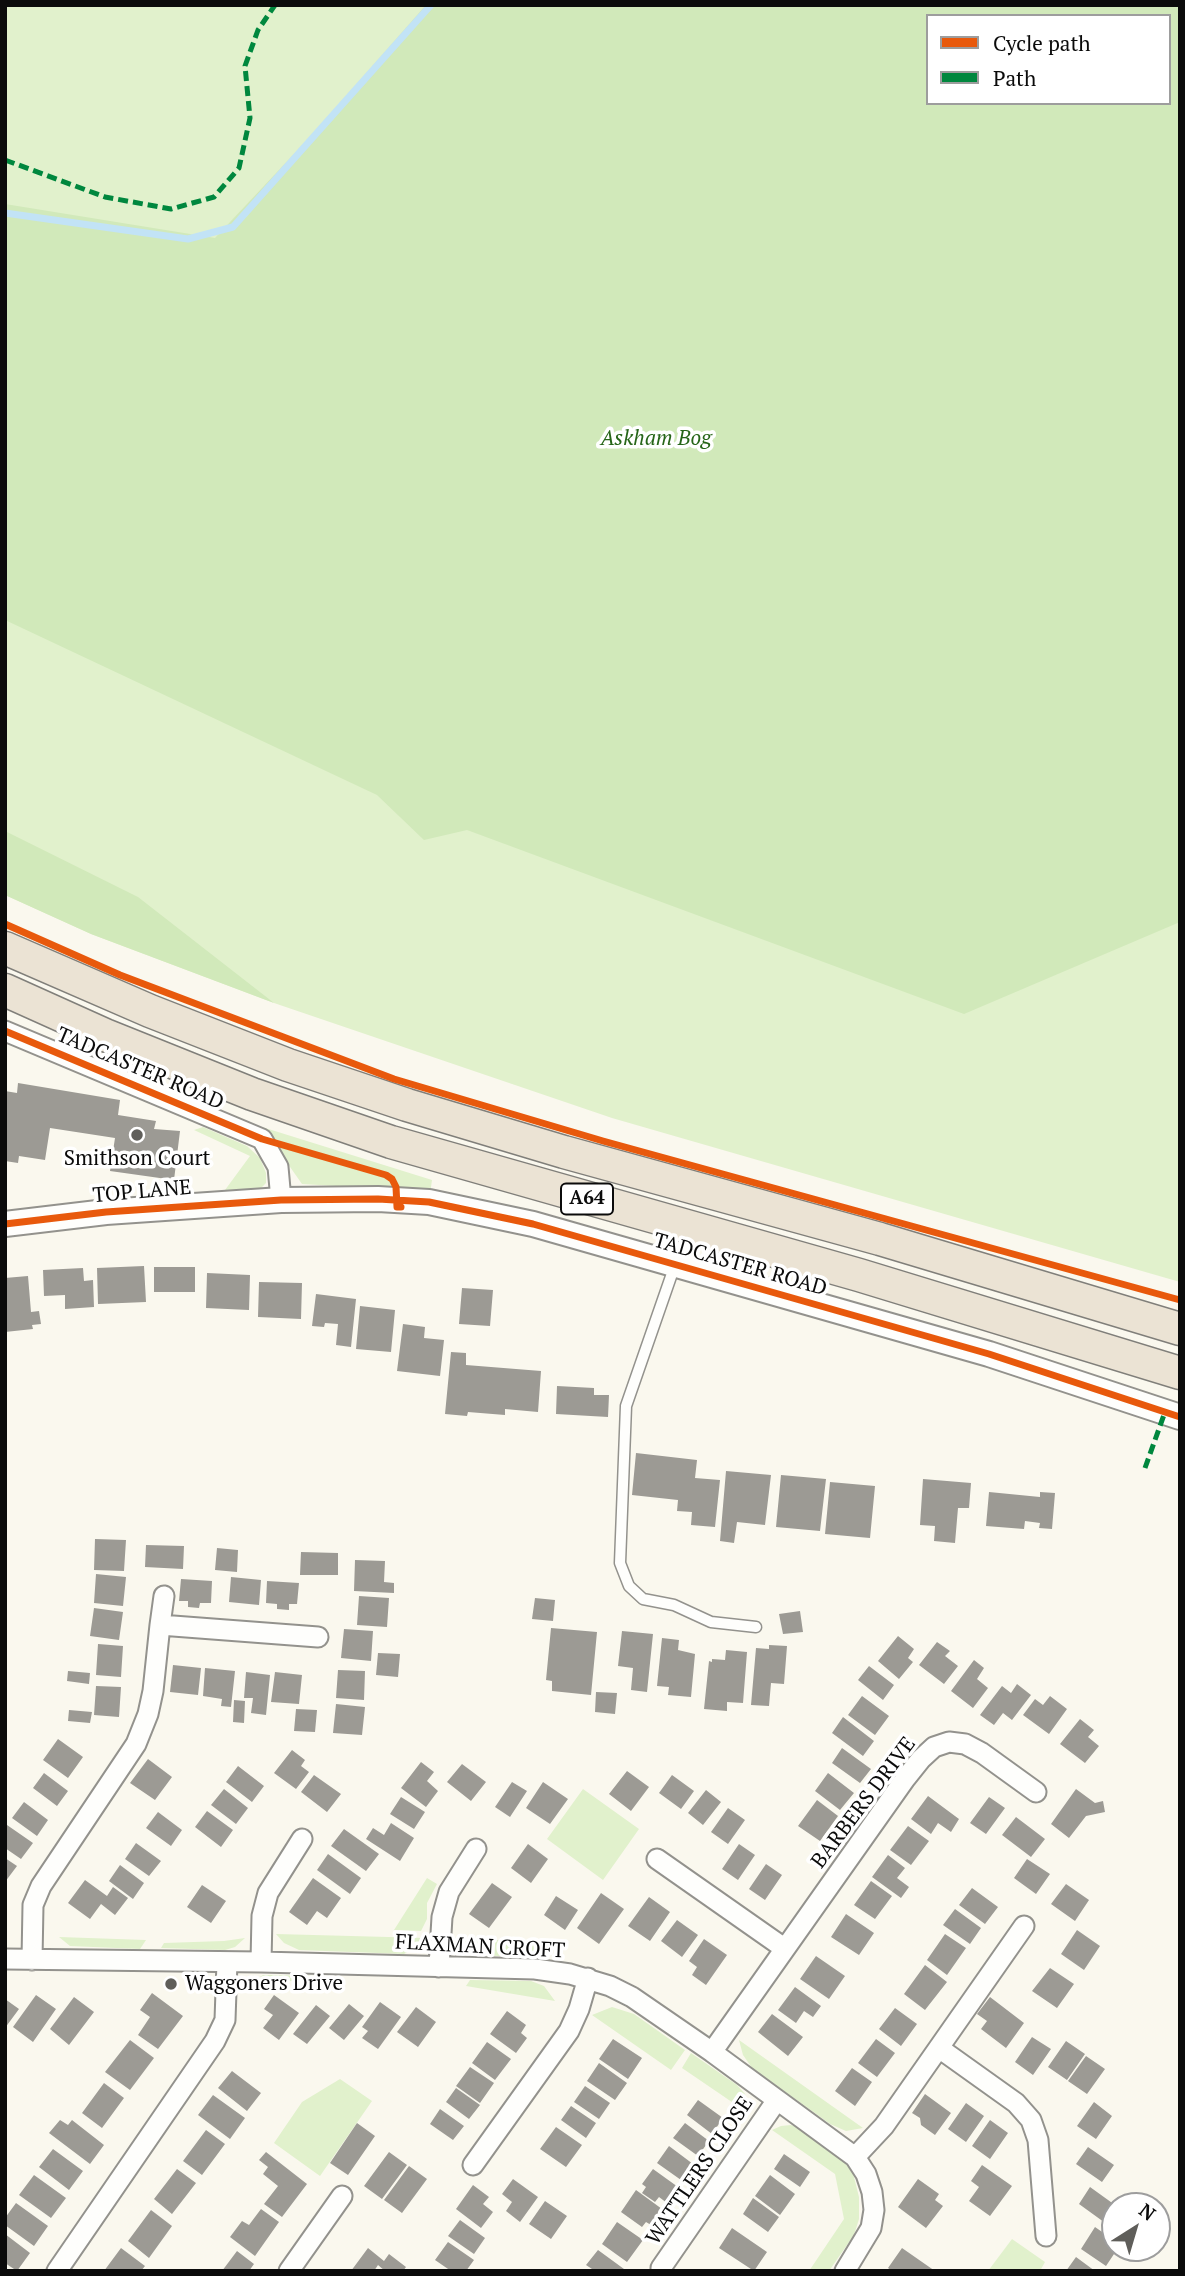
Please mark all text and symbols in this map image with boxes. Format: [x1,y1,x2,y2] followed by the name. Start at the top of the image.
[926,14,1171,105] legend
[993,29,1091,57] text: Cycle path
[993,64,1036,92] text: Path
[601,426,711,452] park label: Askham Bog
[53,1022,227,1116] street label: TADCASTER ROAD
[129,1127,145,1143] marker: Smithson Court
[64,1146,210,1172] place label: Smithson Court
[92,1175,192,1209] street label: TOP LANE
[561,1184,613,1214] road number: A64
[650,1228,830,1302] street label: TADCASTER ROAD
[806,1732,922,1874] street label: BARBERS DRIVE
[394,1930,566,1964] street label: FLAXMAN CROFT
[185,1971,343,1997] place label: Waggoners Drive
[163,1976,179,1992] marker: Waggoners Drive
[641,2092,759,2250] street label: WATTLERS CLOSE
[1101,2192,1171,2262] north arrow
[1134,2197,1161,2226] text: N

